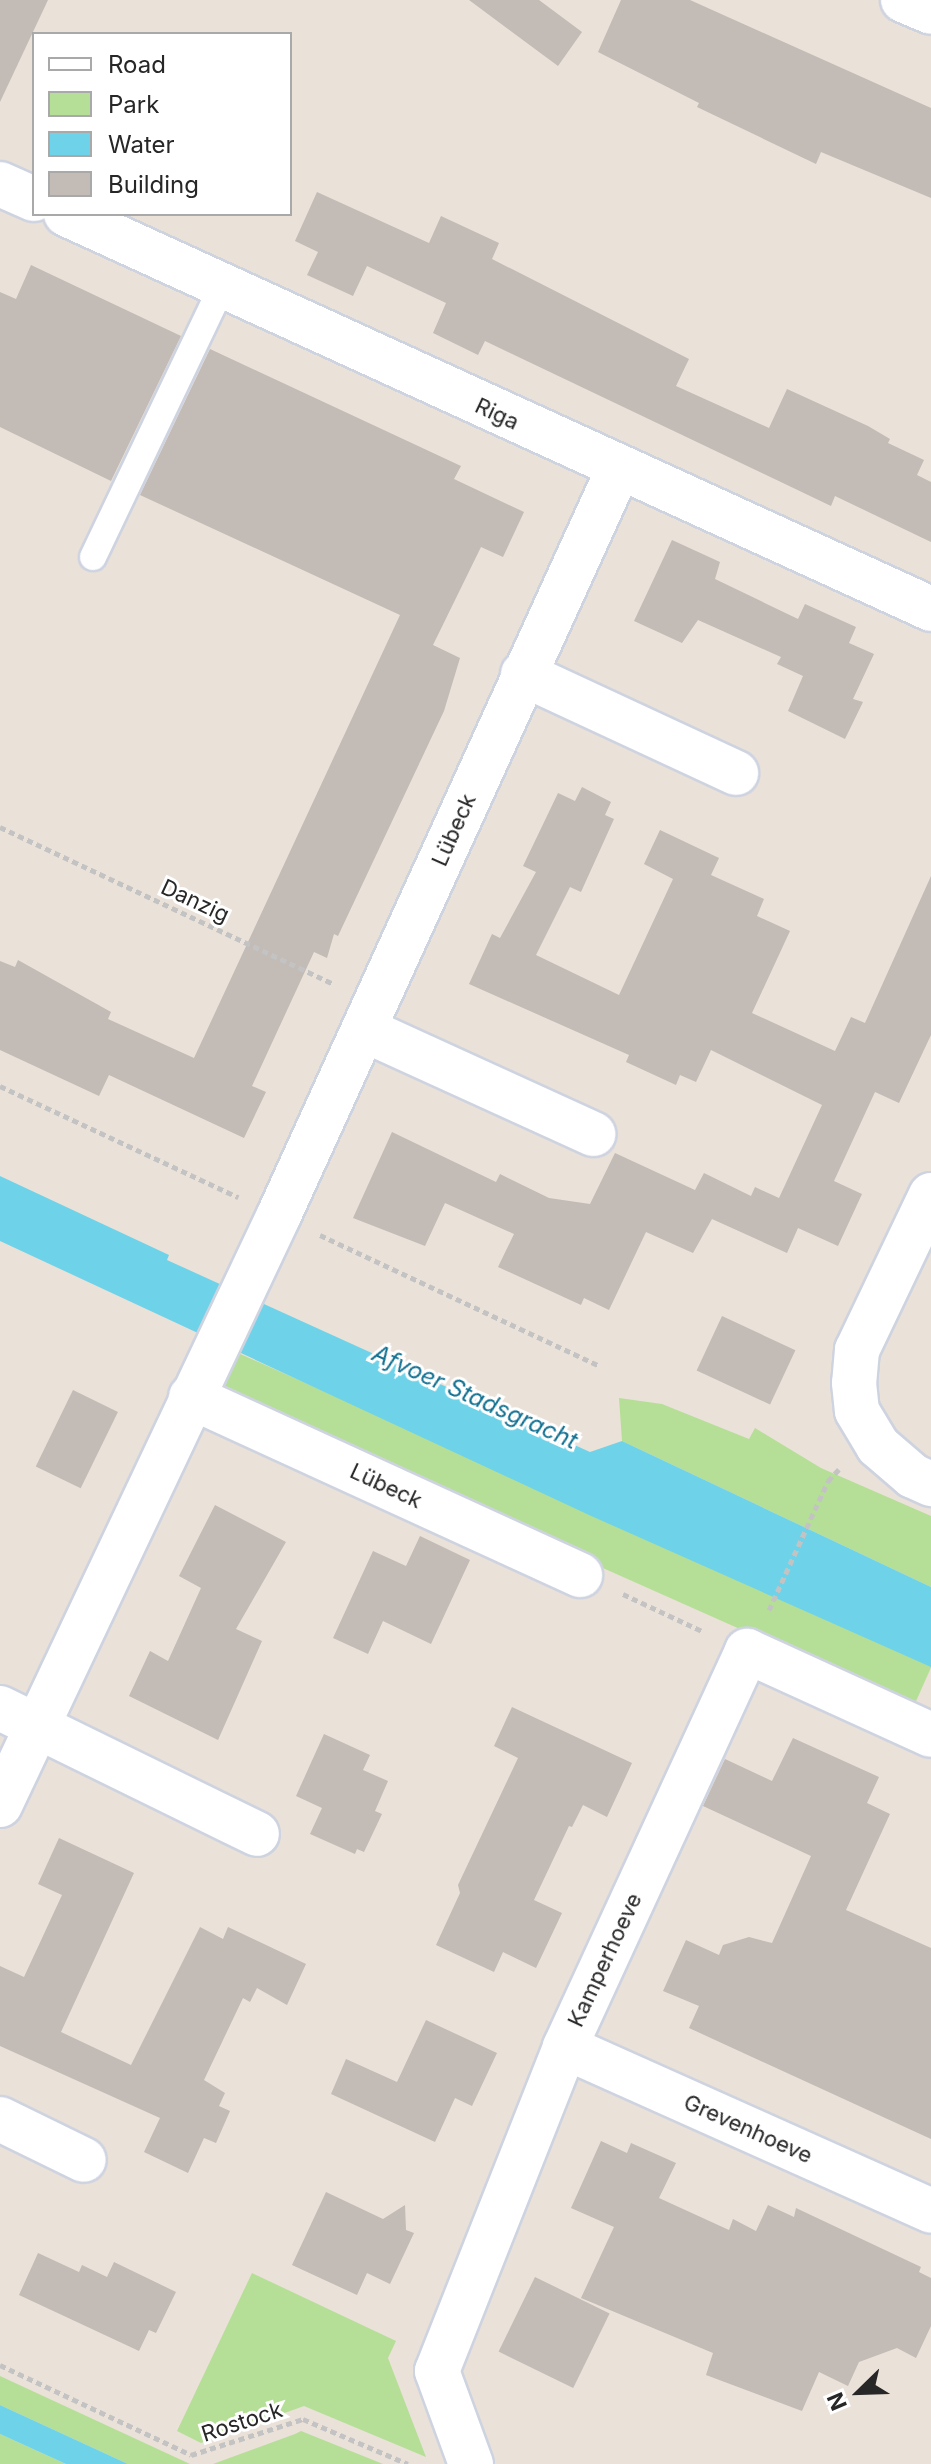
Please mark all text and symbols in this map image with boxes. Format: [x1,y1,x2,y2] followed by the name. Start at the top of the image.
[32,32,292,216] legend
[108,50,166,79] text: Road
[108,90,159,119] text: Park
[108,130,175,159] text: Water
[108,170,199,199] text: Building
[471,392,523,436] street label: Riga
[426,790,482,870] street label: Lübeck
[157,874,233,928] street label: Danzig
[368,1339,582,1455] water label: Afvoer Stadsgracht
[346,1458,426,1514] street label: Lübeck
[562,1889,648,2031] street label: Kamperhoeve
[680,2089,816,2169] street label: Grevenhoeve
[819,2352,899,2432] north arrow
[822,2389,852,2414] text: N
[198,2397,286,2447] street label: Rostock

